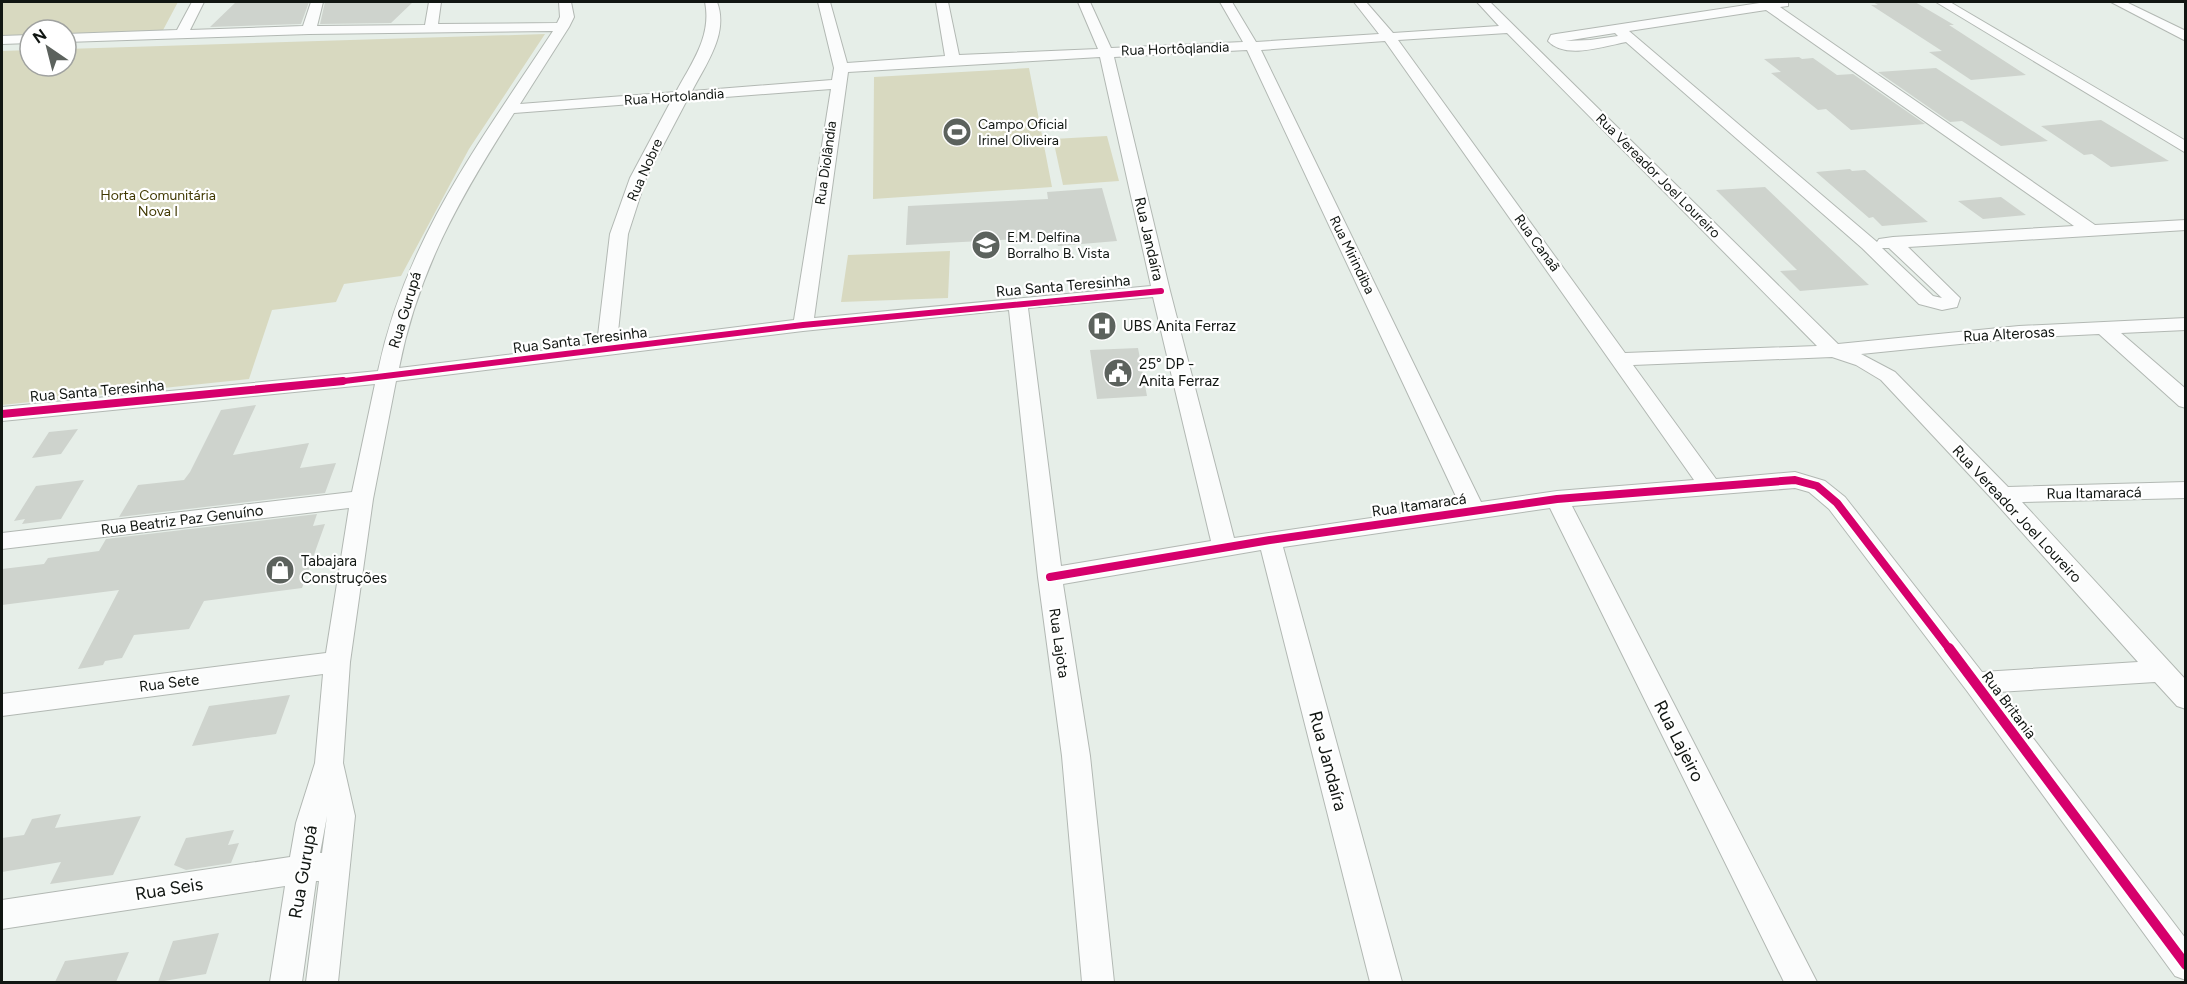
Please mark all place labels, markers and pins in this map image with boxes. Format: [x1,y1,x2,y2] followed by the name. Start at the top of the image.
[941,116,973,148] sports icon: Campo Oficial Irinel Oliveira
[978,116,1067,149] place label: Campo Oficial Irinel Oliveira
[970,229,1002,261] school or university icon: E.M. Delfina Borralho B. Vista
[1007,229,1110,262] place label: E.M. Delfina Borralho B. Vista
[1086,310,1118,342] hospital icon: UBS Anita Ferraz
[1123,317,1236,335] place label: UBS Anita Ferraz
[1139,355,1219,390] place label: 25° DP - Anita Ferraz
[1102,357,1134,389] public building icon: 25° DP - Anita Ferraz
[301,552,387,587] place label: Tabajara Construções
[264,554,296,586] shop icon: Tabajara Construções

